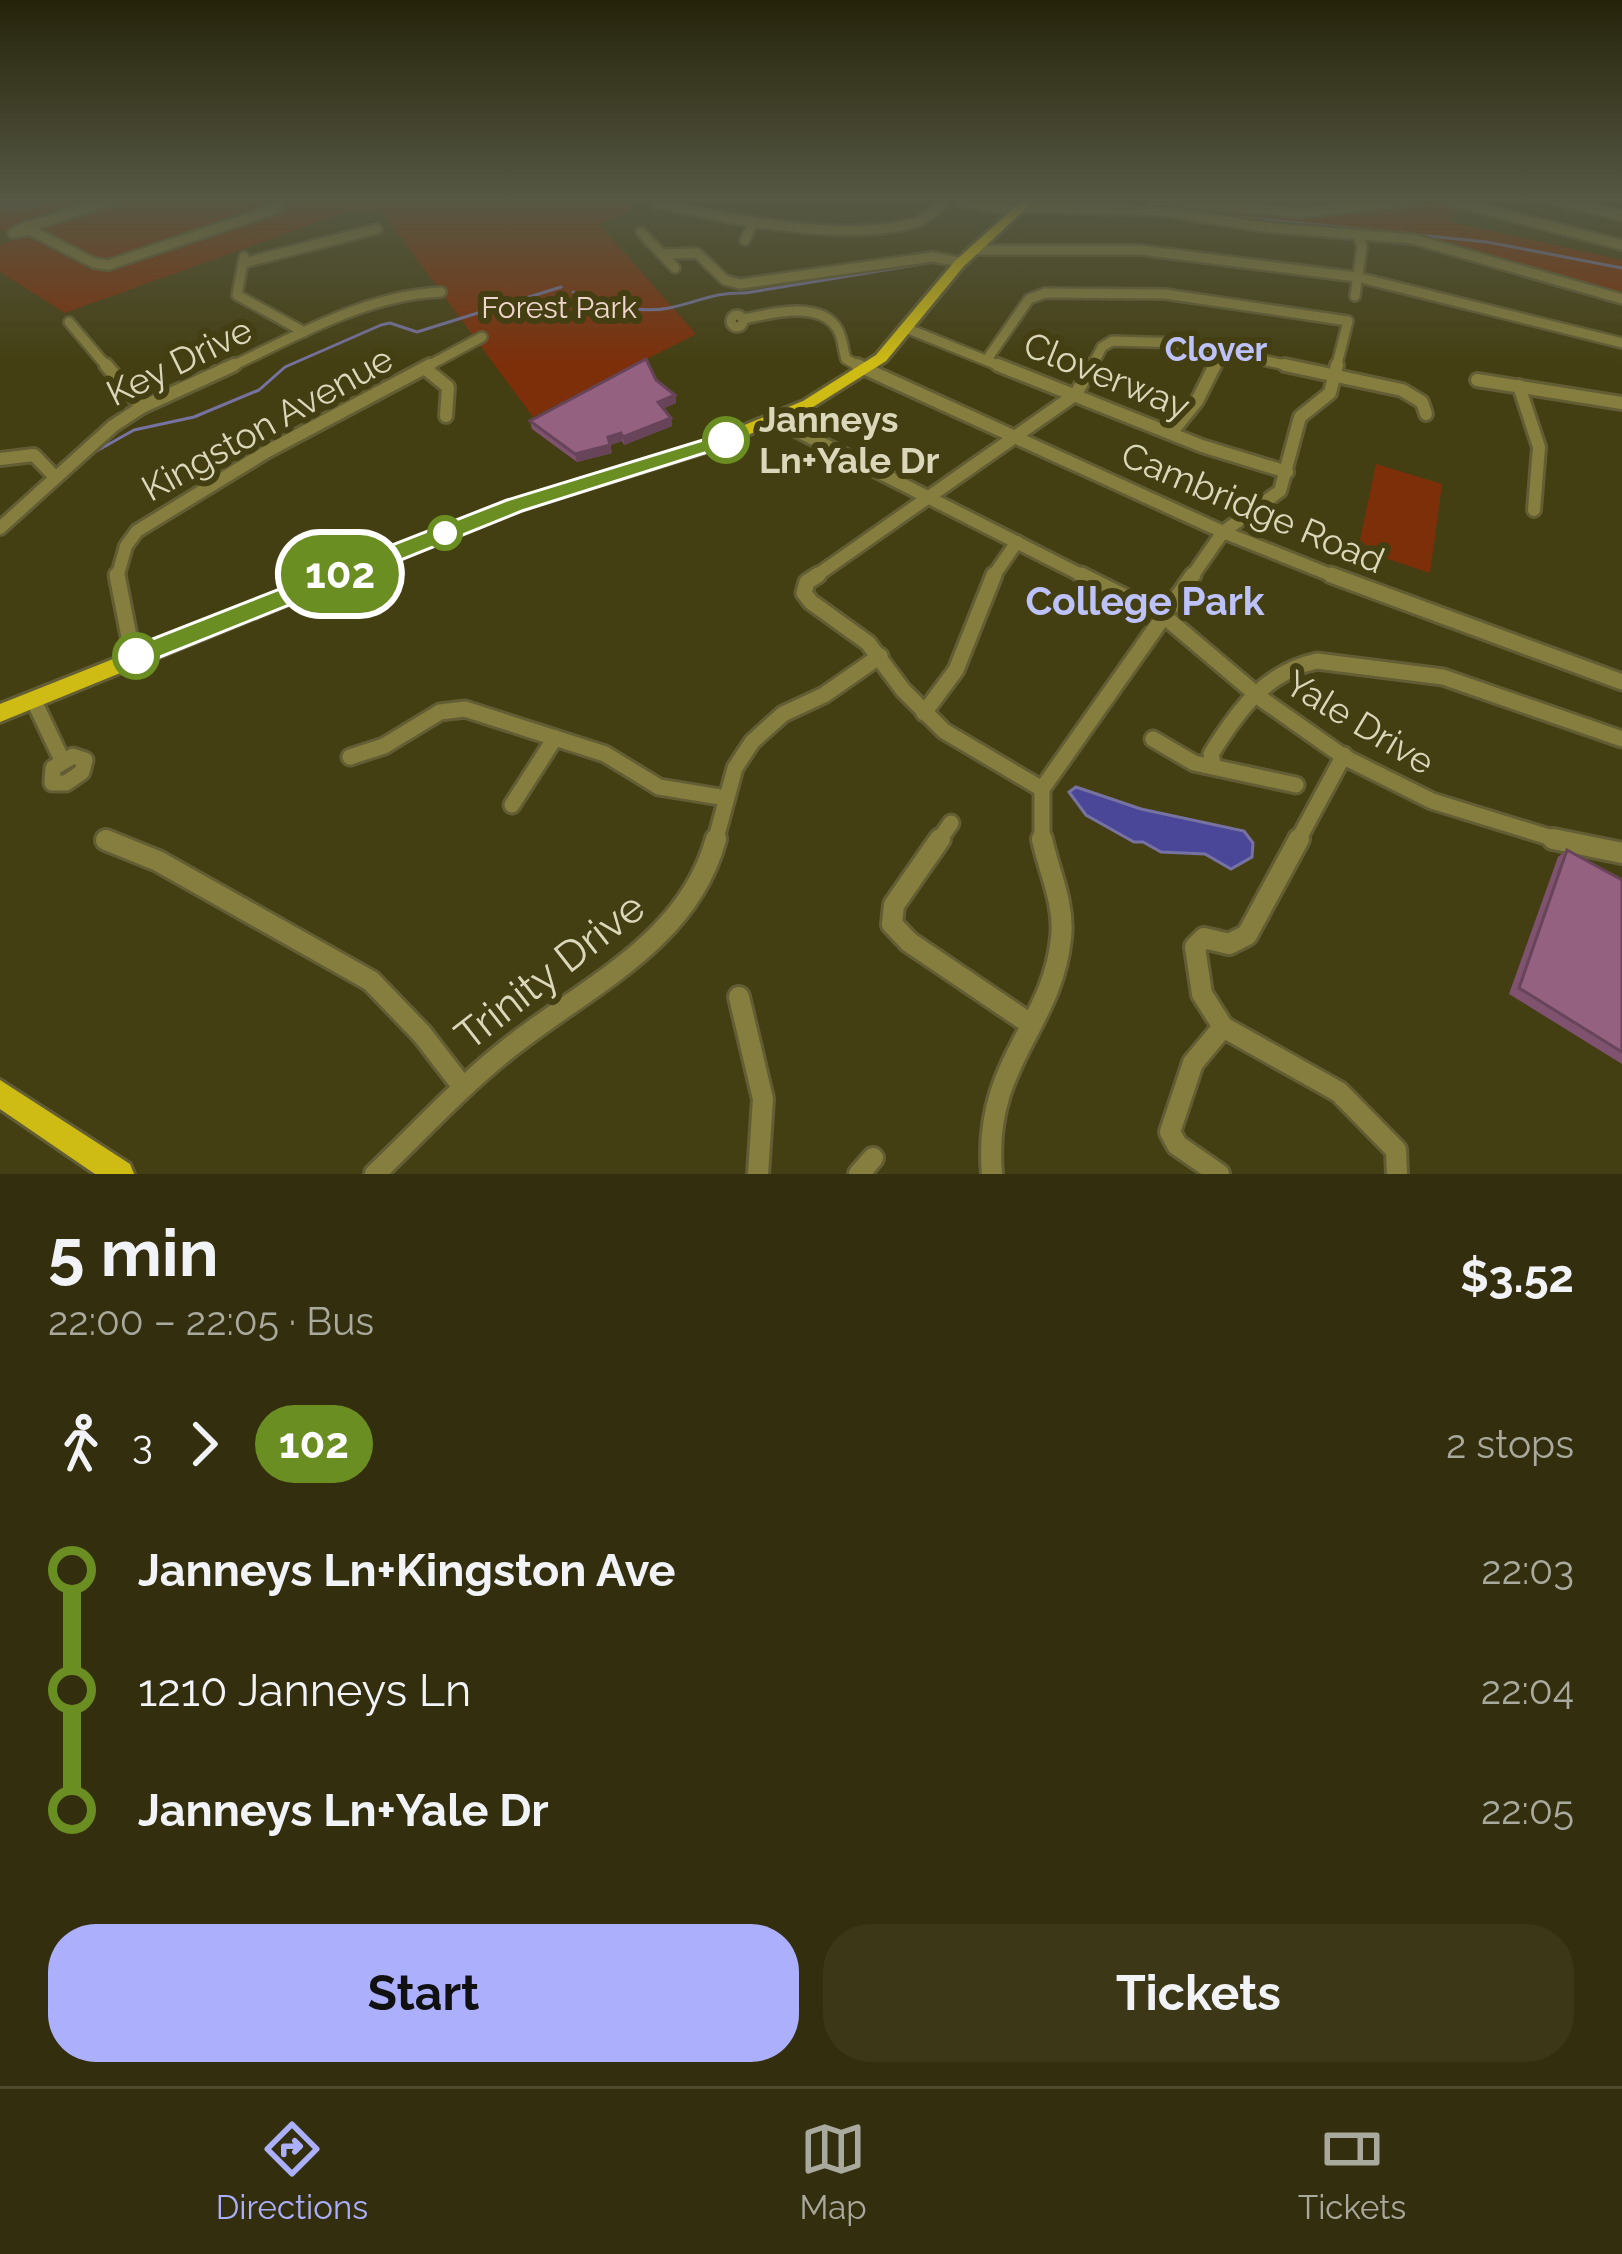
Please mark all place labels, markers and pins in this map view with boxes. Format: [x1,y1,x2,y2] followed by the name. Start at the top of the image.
[759,398,939,481] place label: Janneys Ln+Yale Dr
[704,418,748,462] marker: Janneys Ln+Yale Dr
[429,517,461,549] unlabelled marker
[114,634,158,678] unlabelled marker

